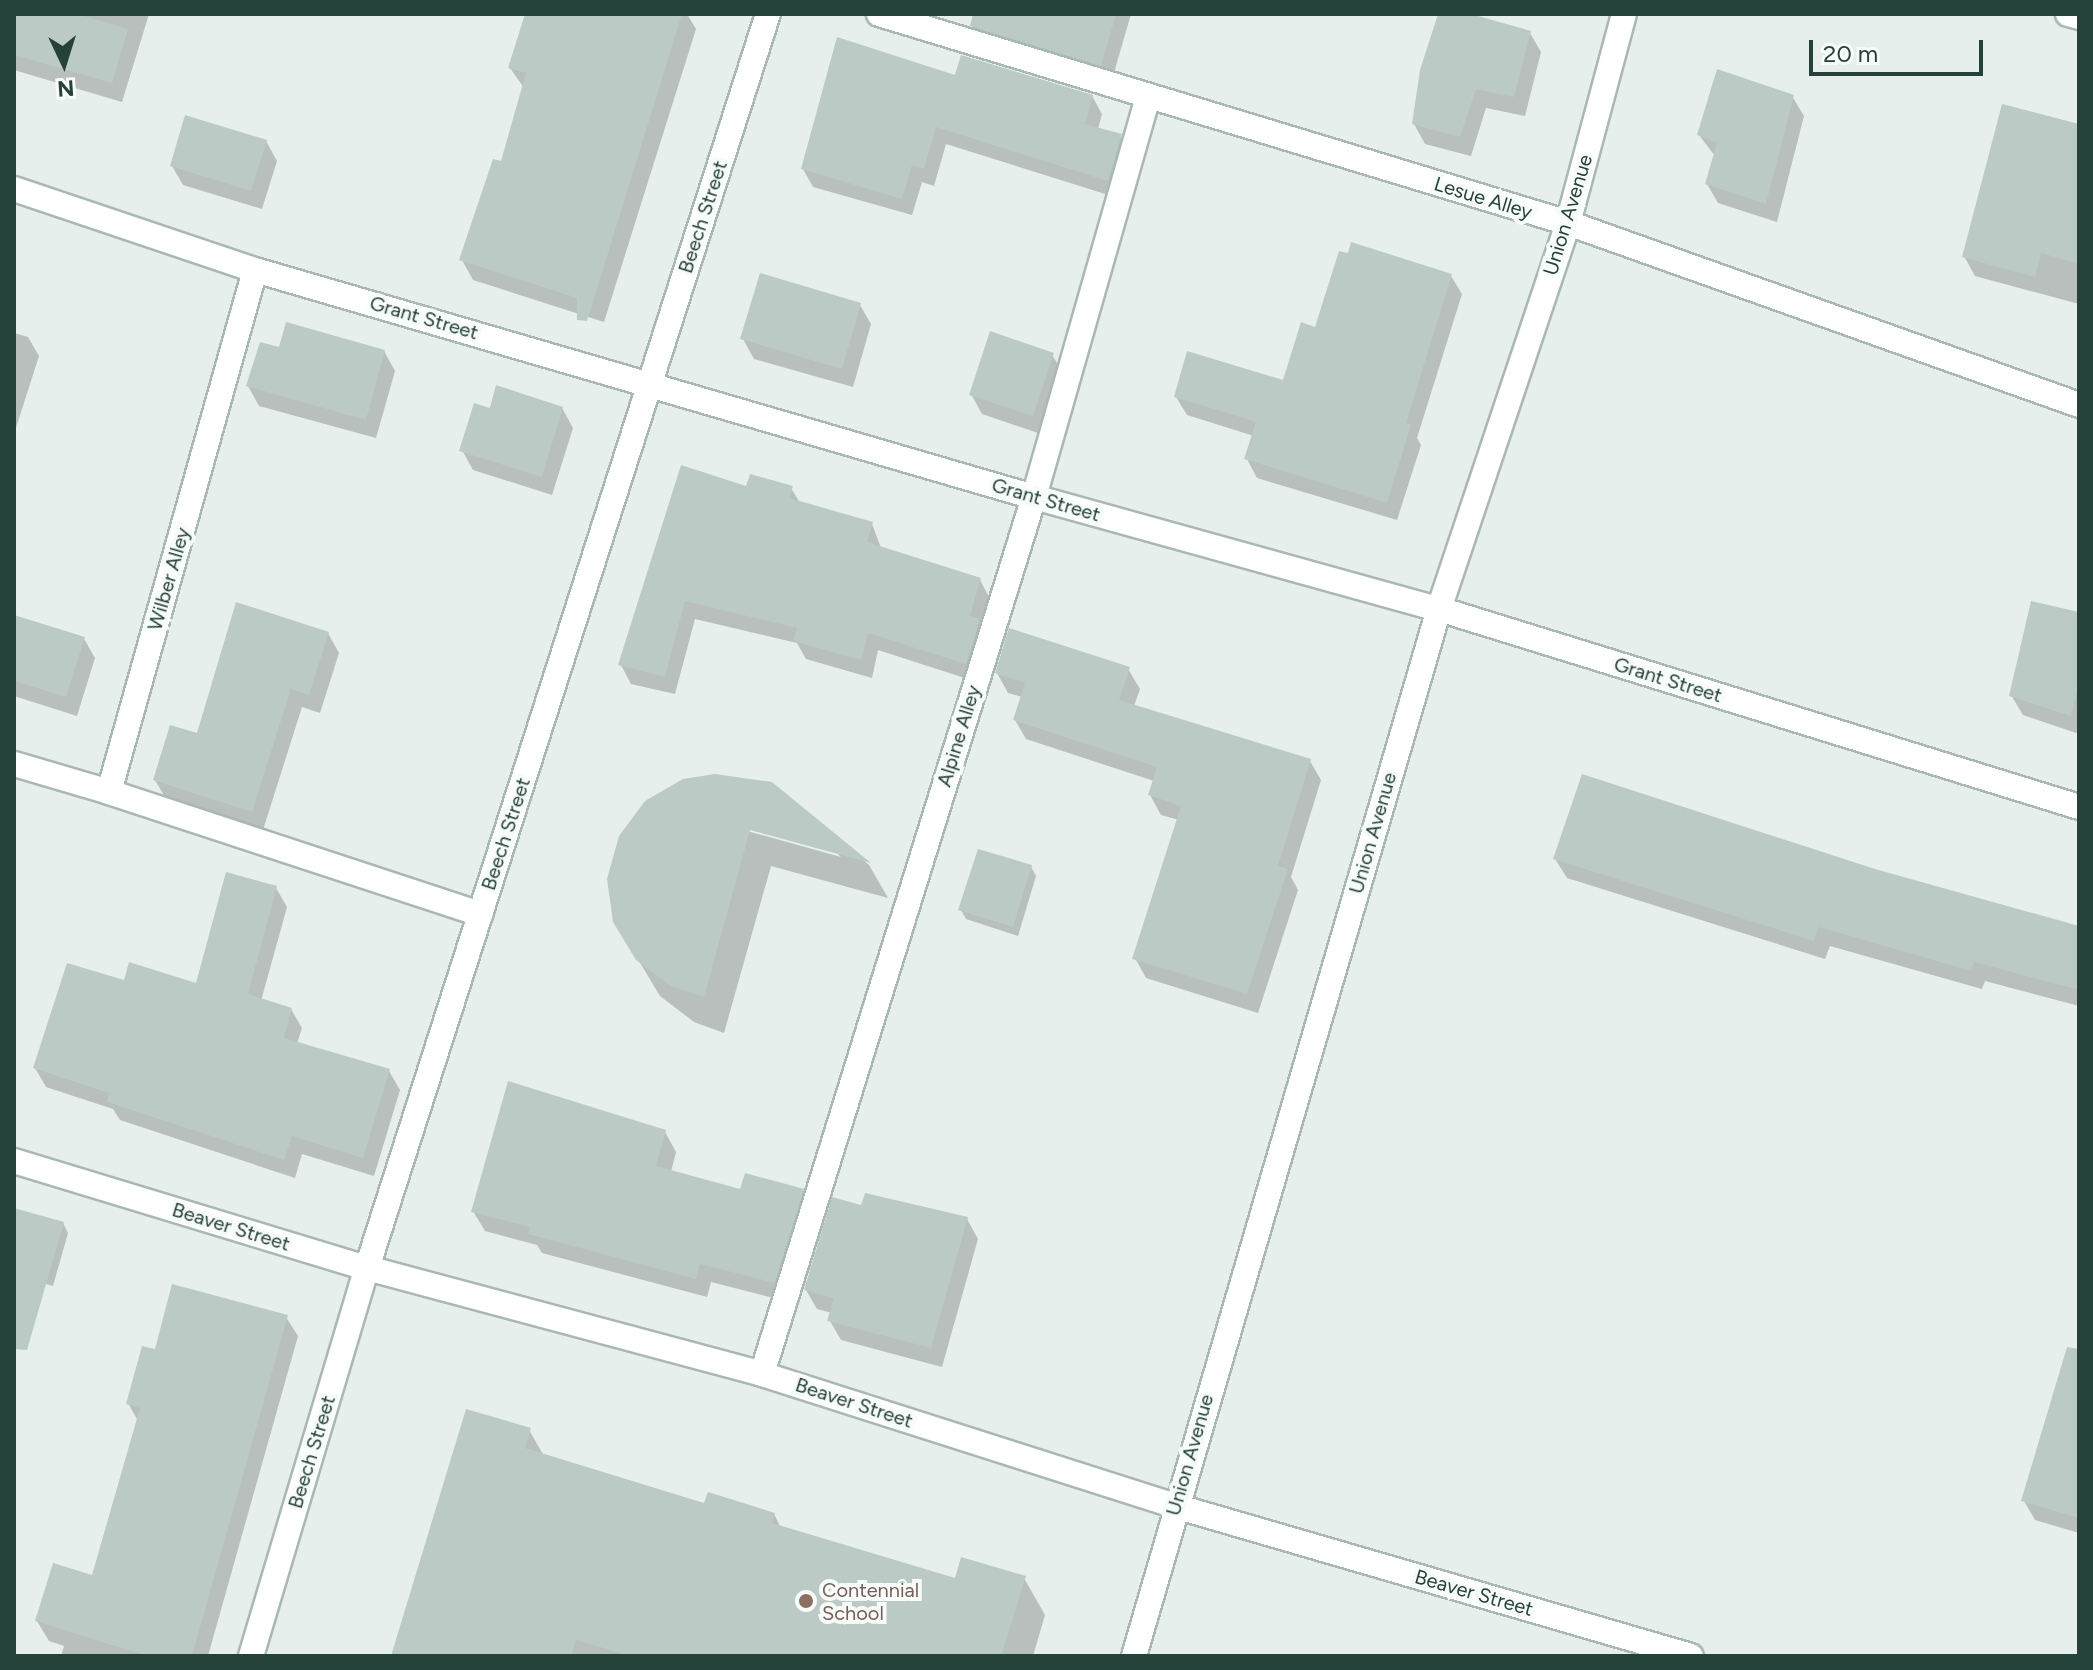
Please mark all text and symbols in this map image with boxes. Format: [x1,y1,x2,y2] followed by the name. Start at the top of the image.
[24,24,104,104] north arrow
[1813,24,1987,74] scale bar
[1823,39,1878,68] text: 20 m
[56,74,75,103] text: N
[1538,152,1598,278] street label: Union Avenue
[674,158,732,276] street label: Beech Street
[1431,172,1535,224] street label: Lesue Alley
[367,291,481,345] street label: Grant Street
[989,473,1103,527] street label: Grant Street
[143,525,195,633] street label: Wilber Alley
[1611,652,1725,708] street label: Grant Street
[932,682,986,790] street label: Alpine Alley
[1344,769,1402,897] street label: Union Avenue
[477,775,535,893] street label: Beech Street
[169,1198,293,1256] street label: Beaver Street
[792,1373,916,1433] street label: Beaver Street
[1161,1391,1219,1519] street label: Union Avenue
[283,1393,341,1511] street label: Beech Street
[1412,1565,1536,1621] street label: Beaver Street
[822,1578,919,1625] place label: Contennial School
[797,1592,815,1610] marker: Contennial School

